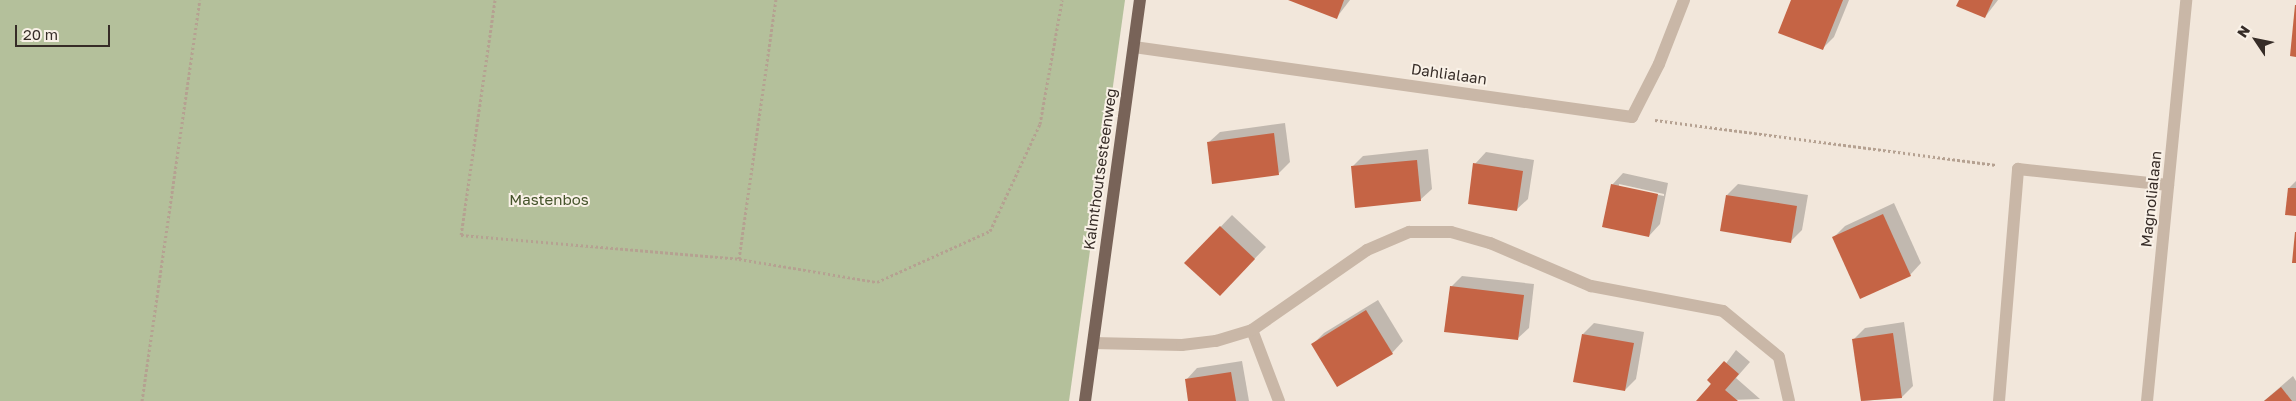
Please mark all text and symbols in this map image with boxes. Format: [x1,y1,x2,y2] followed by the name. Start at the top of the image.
[18,15,112,47] scale bar
[2231,15,2281,65] north arrow
[2233,22,2253,41] text: N
[23,25,58,43] text: 20 m
[1410,60,1488,88] street label: Dahlialaan
[1080,87,1120,251] street label: Kalmthoutsesteenweg
[2137,150,2165,248] street label: Magnolialaan
[509,191,589,209] park label: Mastenbos

